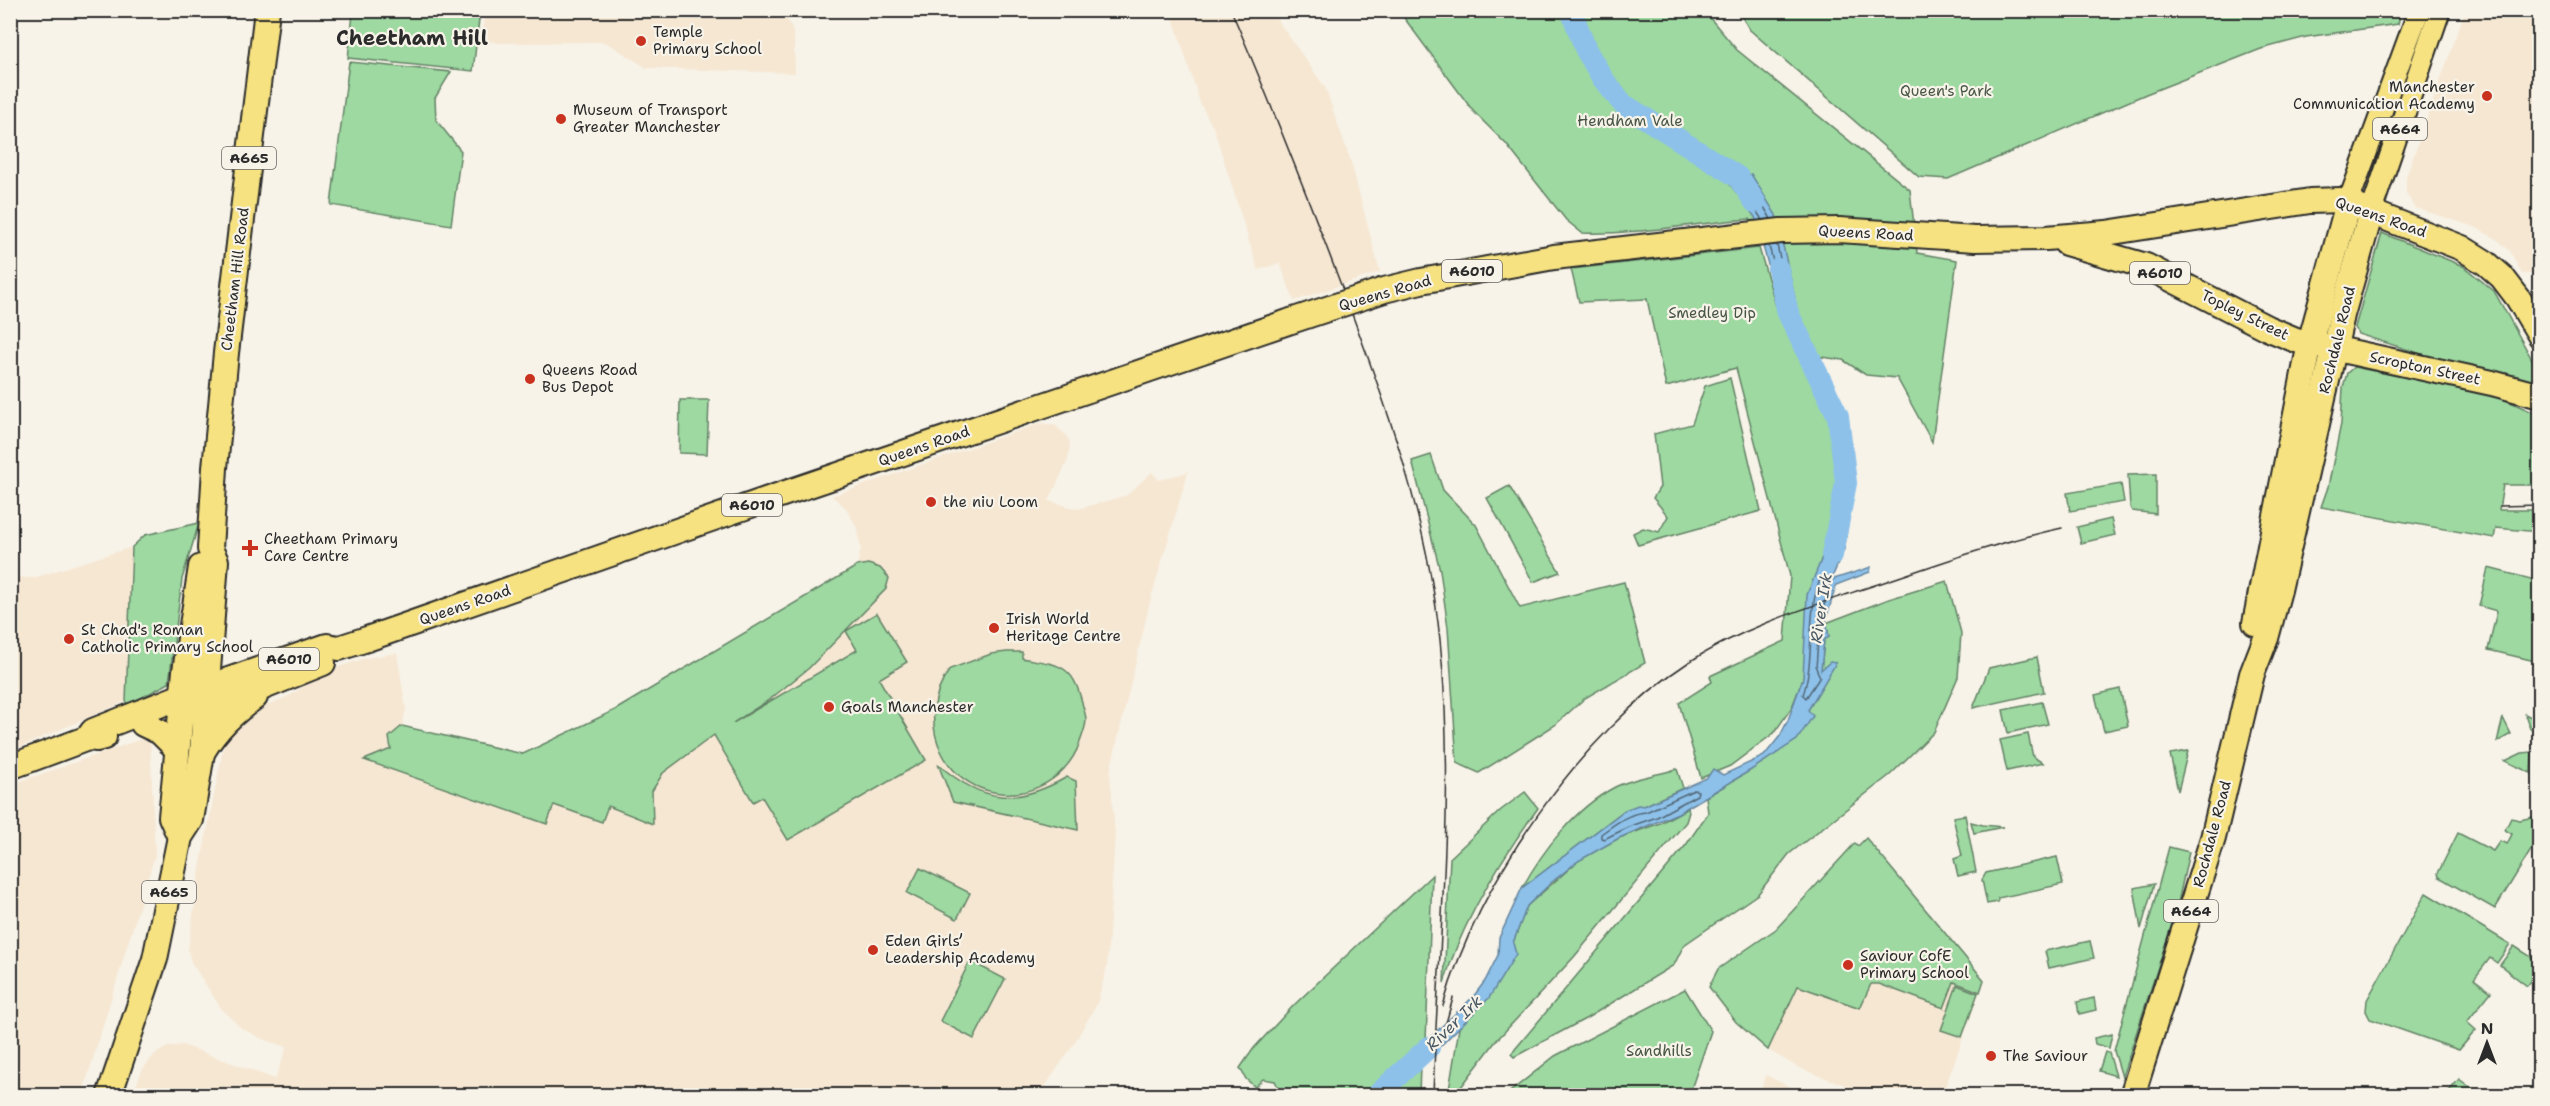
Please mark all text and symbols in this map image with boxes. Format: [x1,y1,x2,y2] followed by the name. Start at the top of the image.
[653,22,762,59] place label: Temple Primary School
[336,24,488,52] district label: Cheetham Hill
[634,34,648,48] marker: Temple Primary School
[2293,77,2475,114] place label: Manchester Communication Academy
[1900,81,1992,101] park label: Queen's Park
[2480,89,2494,103] marker: Manchester Communication Academy
[573,100,728,137] place label: Museum of Transport Greater Manchester
[1577,111,1683,131] park label: Hendham Vale
[554,112,568,126] marker: Museum of Transport Greater Manchester
[2373,118,2427,140] road number: A664
[222,147,276,169] road number: A665
[2333,192,2430,242] street label: Queens Road
[216,206,254,352] street label: Cheetham Hill Road
[1818,221,1915,246] street label: Queens Road
[1442,260,1502,282] road number: A6010
[2130,262,2190,284] road number: A6010
[1336,270,1434,316] street label: Queens Road
[2314,284,2360,396] street label: Rochdale Road
[2198,285,2292,345] street label: Topley Street
[1668,303,1756,323] park label: Smedley Dip
[2368,347,2482,389] street label: Scropton Street
[542,360,638,397] place label: Queens Road Bus Depot
[523,372,537,386] marker: Queens Road Bus Depot
[876,421,973,471] street label: Queens Road
[943,492,1038,512] place label: the niu Loom
[722,494,782,516] road number: A6010
[924,495,938,509] marker: the niu Loom
[264,529,398,566] place label: Cheetham Primary Care Centre
[241,539,259,557] marker: Cheetham Primary Care Centre
[1805,571,1837,645] water label: River Irk
[417,580,514,630] street label: Queens Road
[1006,609,1121,646] place label: Irish World Heritage Centre
[81,620,254,657] place label: St Chad's Roman Catholic Primary School
[987,621,1001,635] marker: Irish World Heritage Centre
[62,632,76,646] marker: St Chad's Roman Catholic Primary School
[259,648,319,670] road number: A6010
[841,697,974,717] place label: Goals Manchester
[822,700,836,714] marker: Goals Manchester
[2188,778,2236,890] street label: Rochdale Road
[142,881,196,903] road number: A665
[2164,900,2218,922] road number: A664
[885,931,1035,968] place label: Eden Girls’ Leadership Academy
[866,943,880,957] marker: Eden Girls’ Leadership Academy
[1860,946,1969,983] place label: Saviour CofE Primary School
[1841,958,1855,972] marker: Saviour CofE Primary School
[1421,991,1487,1055] water label: River Irk
[2457,1013,2517,1073] north arrow
[2481,1018,2493,1039] text: N
[1626,1041,1692,1061] park label: Sandhills
[2003,1046,2088,1066] place label: The Saviour
[1984,1049,1998,1063] marker: The Saviour

